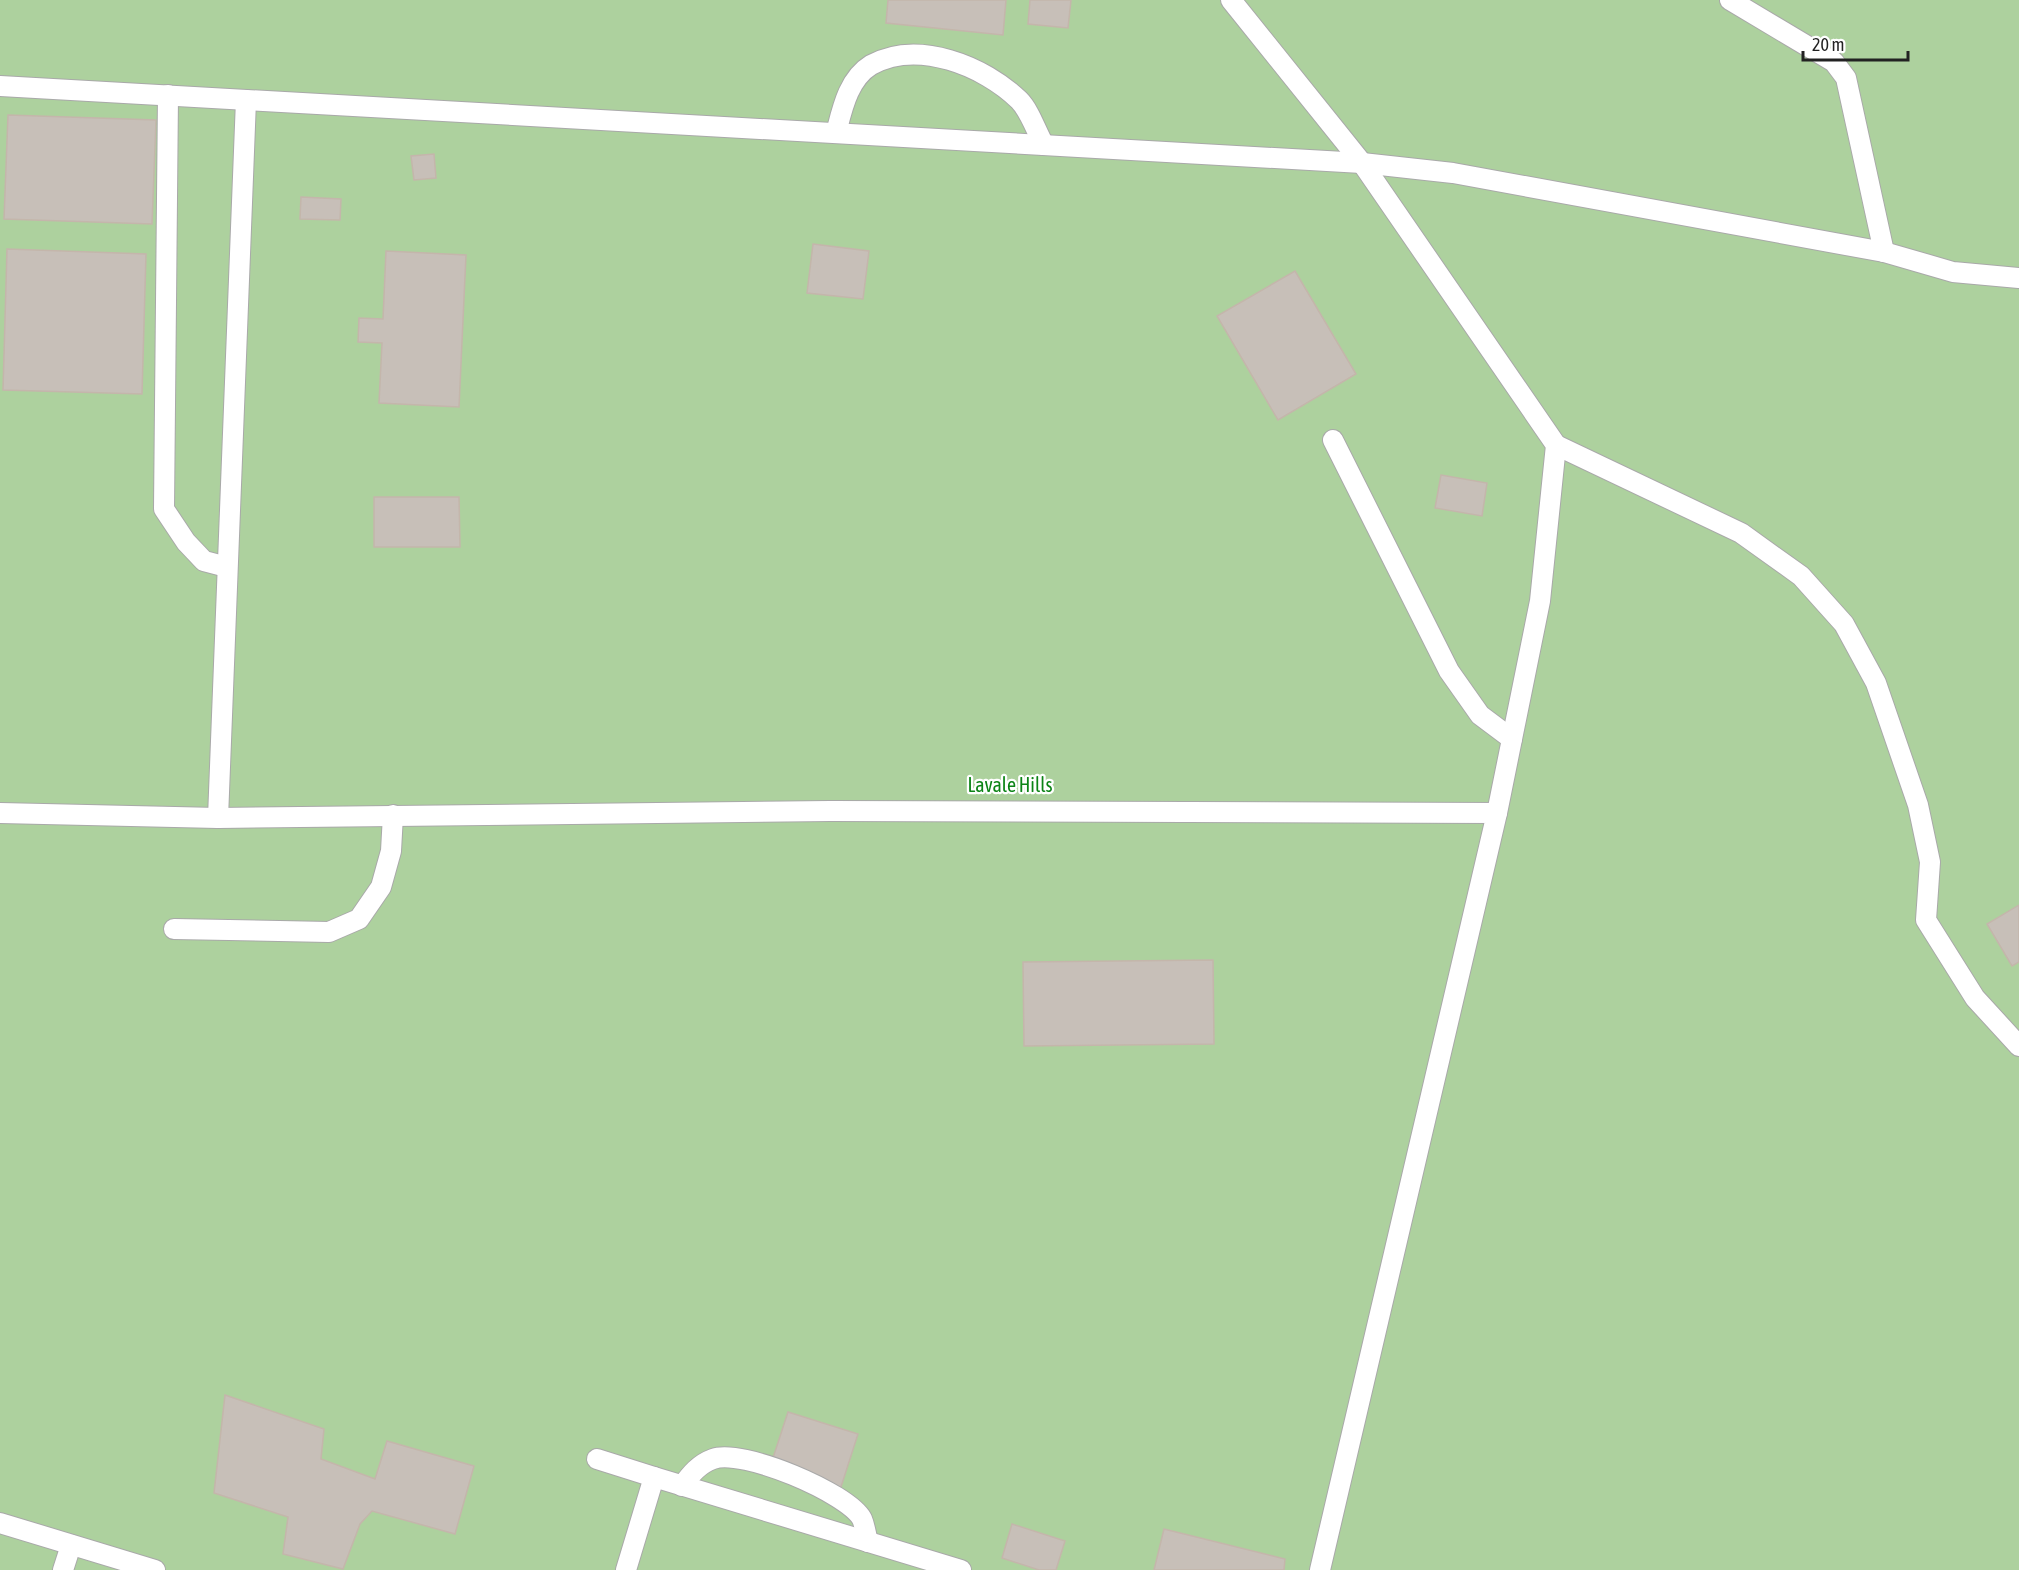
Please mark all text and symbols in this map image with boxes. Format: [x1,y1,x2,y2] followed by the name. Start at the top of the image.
[1803,24,1908,62] scale bar
[1812,34,1844,55] text: 20 m
[967,773,1053,796] park label: Lavale Hills

